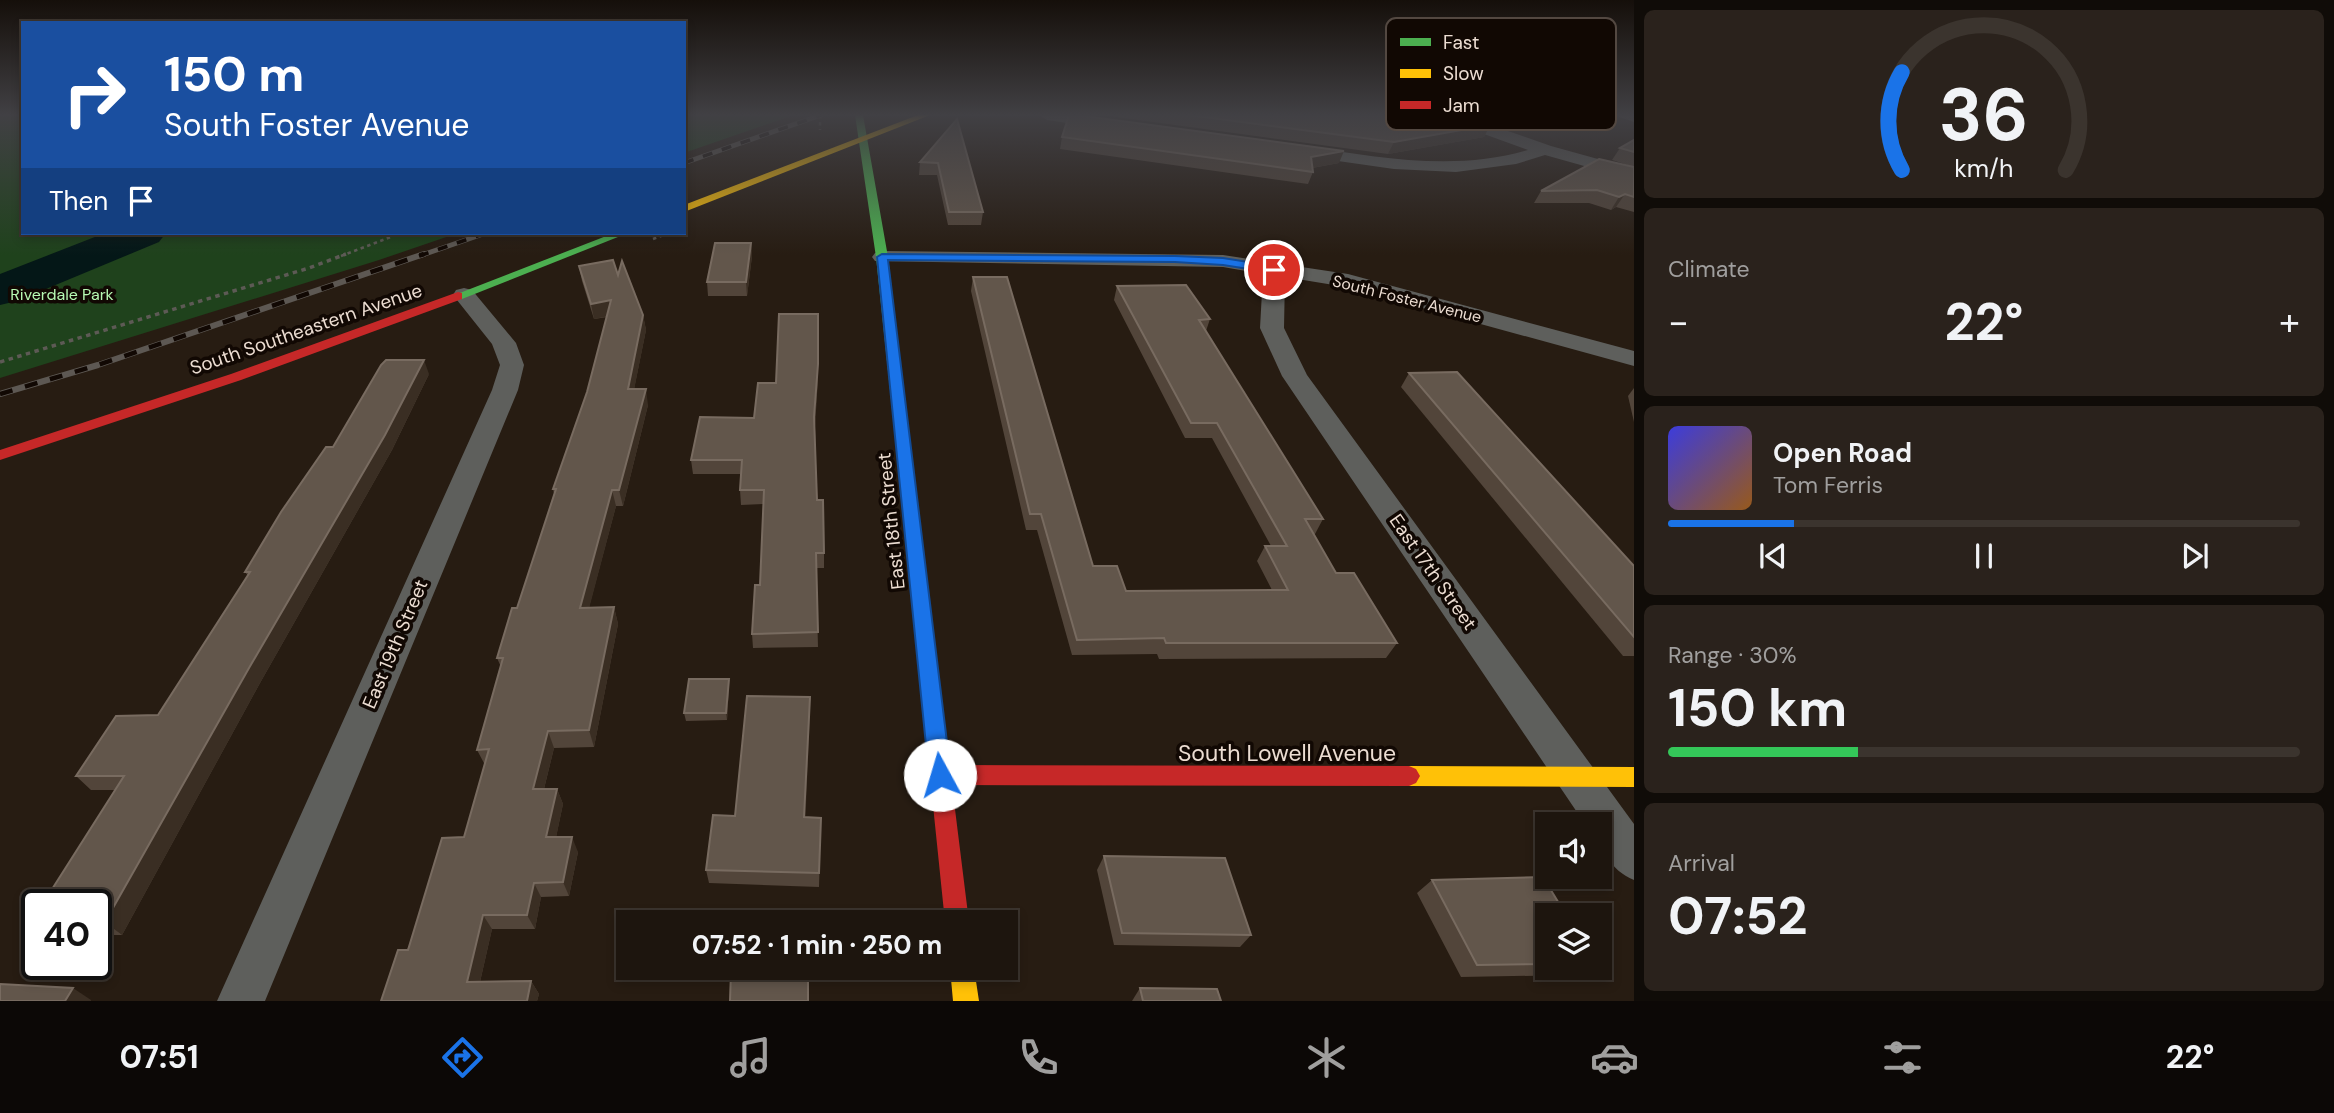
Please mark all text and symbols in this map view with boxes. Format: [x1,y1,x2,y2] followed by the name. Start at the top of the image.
[1386,18,1616,130] legend
[1443,30,1479,55] text: Fast
[164,42,304,106] text: 150 m
[49,49,140,140] icon: right
[1443,61,1484,86] text: Slow
[1939,68,2029,163] text: 36
[1443,93,1480,118] text: Jam
[164,104,469,146] text: South Foster Avenue
[1954,152,2014,185] text: km/h
[122,182,160,220] icon: arrive
[49,184,108,218] text: Then
[1244,240,1304,300] pin
[1255,251,1293,289] icon: arrive
[1668,254,1750,284] text: Climate
[1330,270,1484,328] street label: South Foster Avenue
[187,277,425,381] street label: South Southeastern Avenue
[10,284,114,305] park label: Riverdale Park
[1945,288,2023,356] text: 22°
[1668,297,1689,347] text: −
[2279,297,2300,347] text: +
[1773,436,1912,470] text: Open Road
[871,451,911,591] street label: East 18th Street
[1773,470,1883,500] text: Tom Ferris
[1384,509,1482,635] street label: East 17th Street
[1754,537,1792,575] icon: previous
[1965,537,2003,575] icon: pause
[2176,537,2214,575] icon: next
[357,576,433,712] street label: East 19th Street
[1668,640,1797,670] text: Range · 30%
[1668,674,1847,742] text: 150 km
[903,738,977,812] position arrow
[1178,738,1396,768] street label: South Lowell Avenue
[1535,812,1612,980] map controls
[1535,812,1612,889] button: sound
[1668,848,1735,878] text: Arrival
[1668,882,1807,950] text: 07:52
[21,889,112,980] speed limit sign: 40
[1535,903,1612,980] button: layers
[692,928,942,962] text: 07:52 · 1 min · 250 m
[438,1033,487,1082] icon: directions
[726,1033,775,1082] icon: music
[1014,1033,1063,1082] icon: phone
[1302,1033,1351,1082] icon: climate
[1590,1033,1639,1082] icon: car
[1878,1033,1927,1082] icon: filters
[120,1036,199,1078] text: 07:51
[2166,1036,2214,1078] text: 22°

